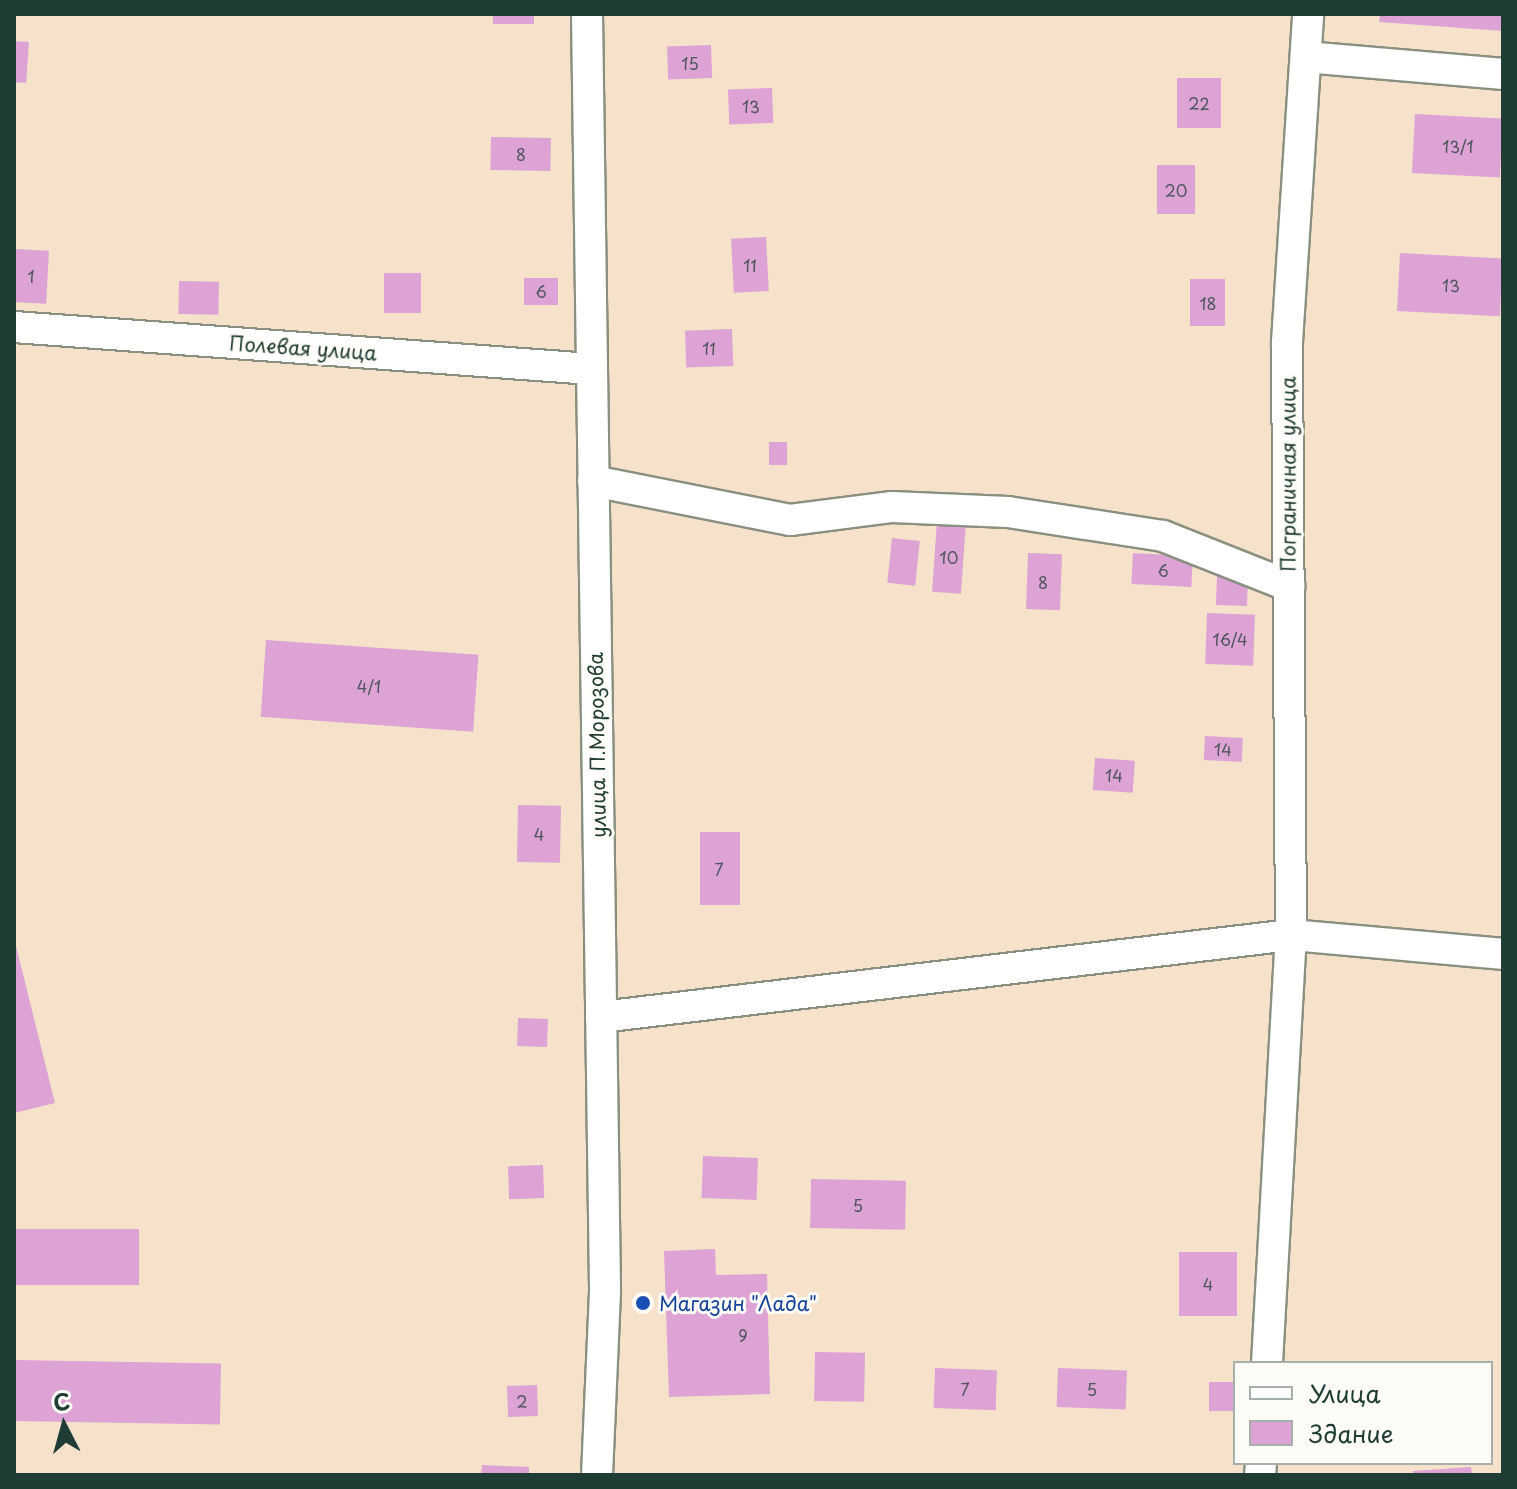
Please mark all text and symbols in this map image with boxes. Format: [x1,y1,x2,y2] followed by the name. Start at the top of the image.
[681,53,699,73] house number: 15
[1188,93,1210,113] house number: 22
[742,96,760,116] house number: 13
[1442,136,1474,156] house number: 13/1
[516,144,526,164] house number: 8
[1165,180,1187,200] house number: 20
[743,255,757,275] house number: 11
[27,266,35,286] house number: 1
[1442,275,1460,295] house number: 13
[535,281,547,301] house number: 6
[1199,293,1217,313] house number: 18
[228,331,378,365] street label: Полевая улица
[702,338,716,358] house number: 11
[1276,376,1300,572] street label: Пограничная улица
[940,547,958,567] house number: 10
[1157,560,1169,580] house number: 6
[1038,572,1048,592] house number: 8
[1212,629,1248,649] house number: 16/4
[583,652,611,838] street label: улица П.Морозова
[357,676,381,696] house number: 4/1
[1214,739,1232,759] house number: 14
[1105,765,1123,785] house number: 14
[534,824,544,844] house number: 4
[714,859,724,879] house number: 7
[853,1195,863,1215] house number: 5
[1203,1274,1213,1294] house number: 4
[659,1291,817,1315] place label: Магазин "Лада"
[634,1294,652,1312] marker: Магазин "Лада"
[738,1325,748,1345] house number: 9
[1233,1361,1493,1465] legend
[1309,1375,1381,1411] text: Улица
[960,1379,970,1399] house number: 7
[1087,1379,1097,1399] house number: 5
[51,1383,71,1418] text: С
[24,1385,104,1465] north arrow
[516,1391,528,1411] house number: 2
[1309,1415,1394,1451] text: Здание

